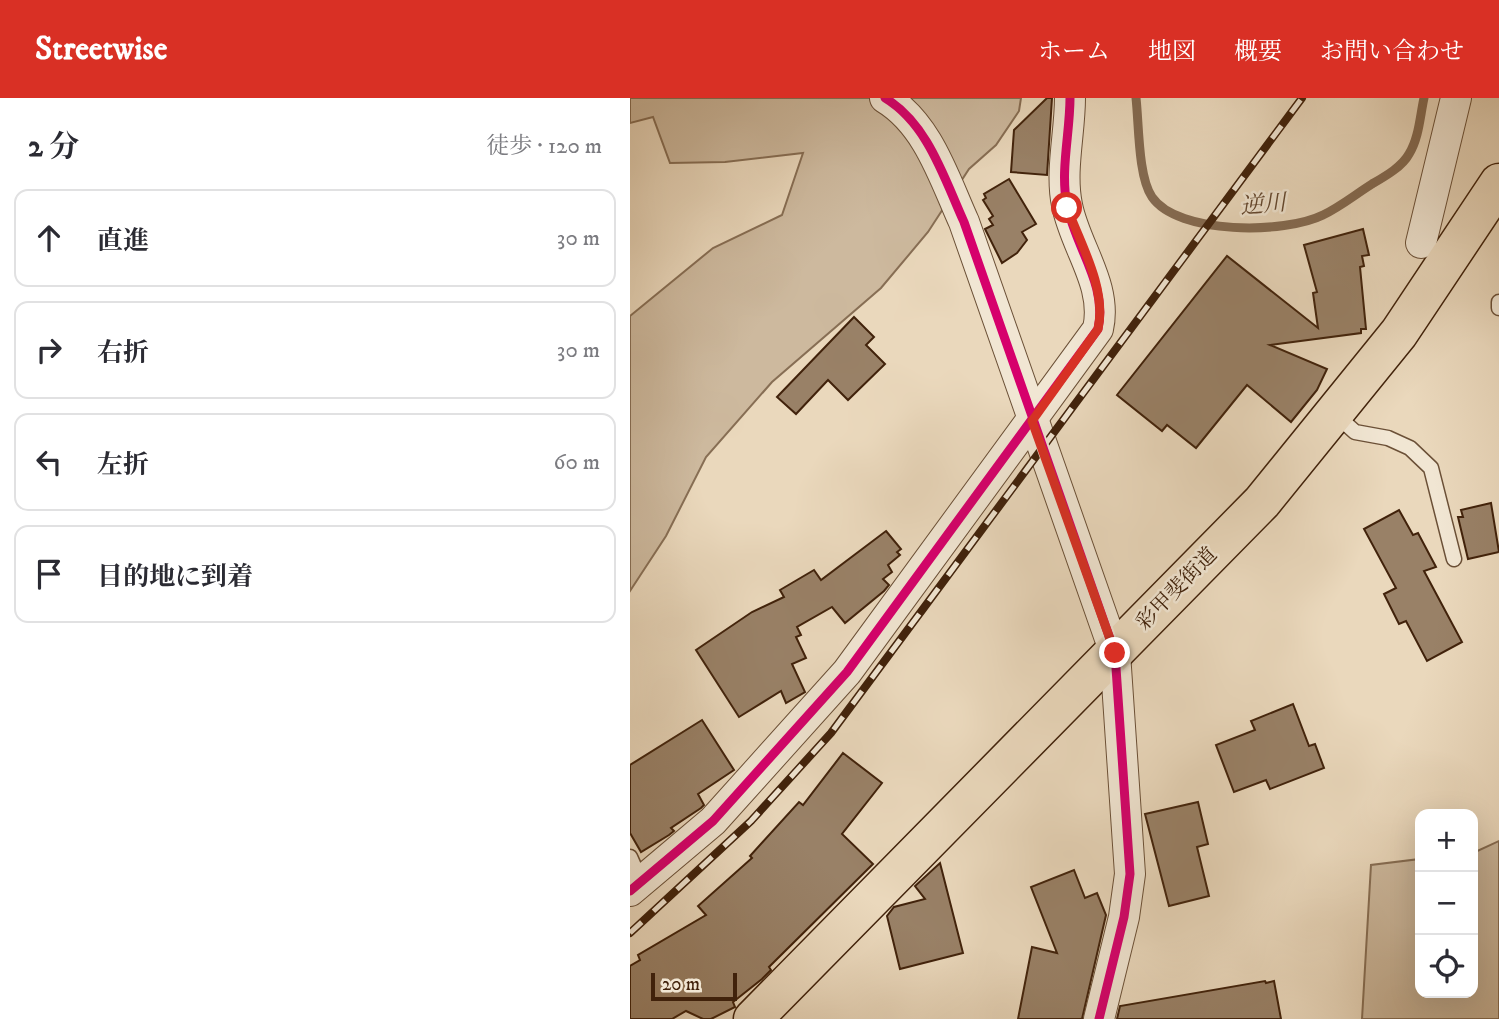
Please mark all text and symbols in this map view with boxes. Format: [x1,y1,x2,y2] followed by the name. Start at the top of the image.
[35,29,167,70] text: Streetwise
[1038,37,1110,67] text: ホーム
[1148,37,1196,67] text: 地図
[1234,37,1282,67] text: 概要
[1320,37,1464,67] text: お問い合わせ
[28,129,79,166] text: 2 分
[486,132,602,161] text: 徒歩 · 120 m
[1239,188,1290,221] water label: 逆川
[1051,192,1082,223] route start
[30,219,68,257] icon: ahead
[557,224,600,253] text: 30 m
[97,225,149,258] text: 直進
[30,331,68,369] icon: right
[557,336,600,365] text: 30 m
[97,337,149,370] text: 右折
[30,443,68,481] icon: left
[553,448,600,477] text: 60 m
[97,449,149,482] text: 左折
[1131,542,1223,636] street label: 彩甲斐街道
[30,555,68,593] icon: arrive
[97,561,253,594] text: 目的地に到着
[1099,637,1130,668] route end
[1415,809,1478,998] map controls
[1415,809,1478,872] button: +
[1415,872,1478,935] button: −
[1415,935,1478,998] button: locate
[651,970,737,1002] scale bar
[662,973,700,996] text: 20 m

